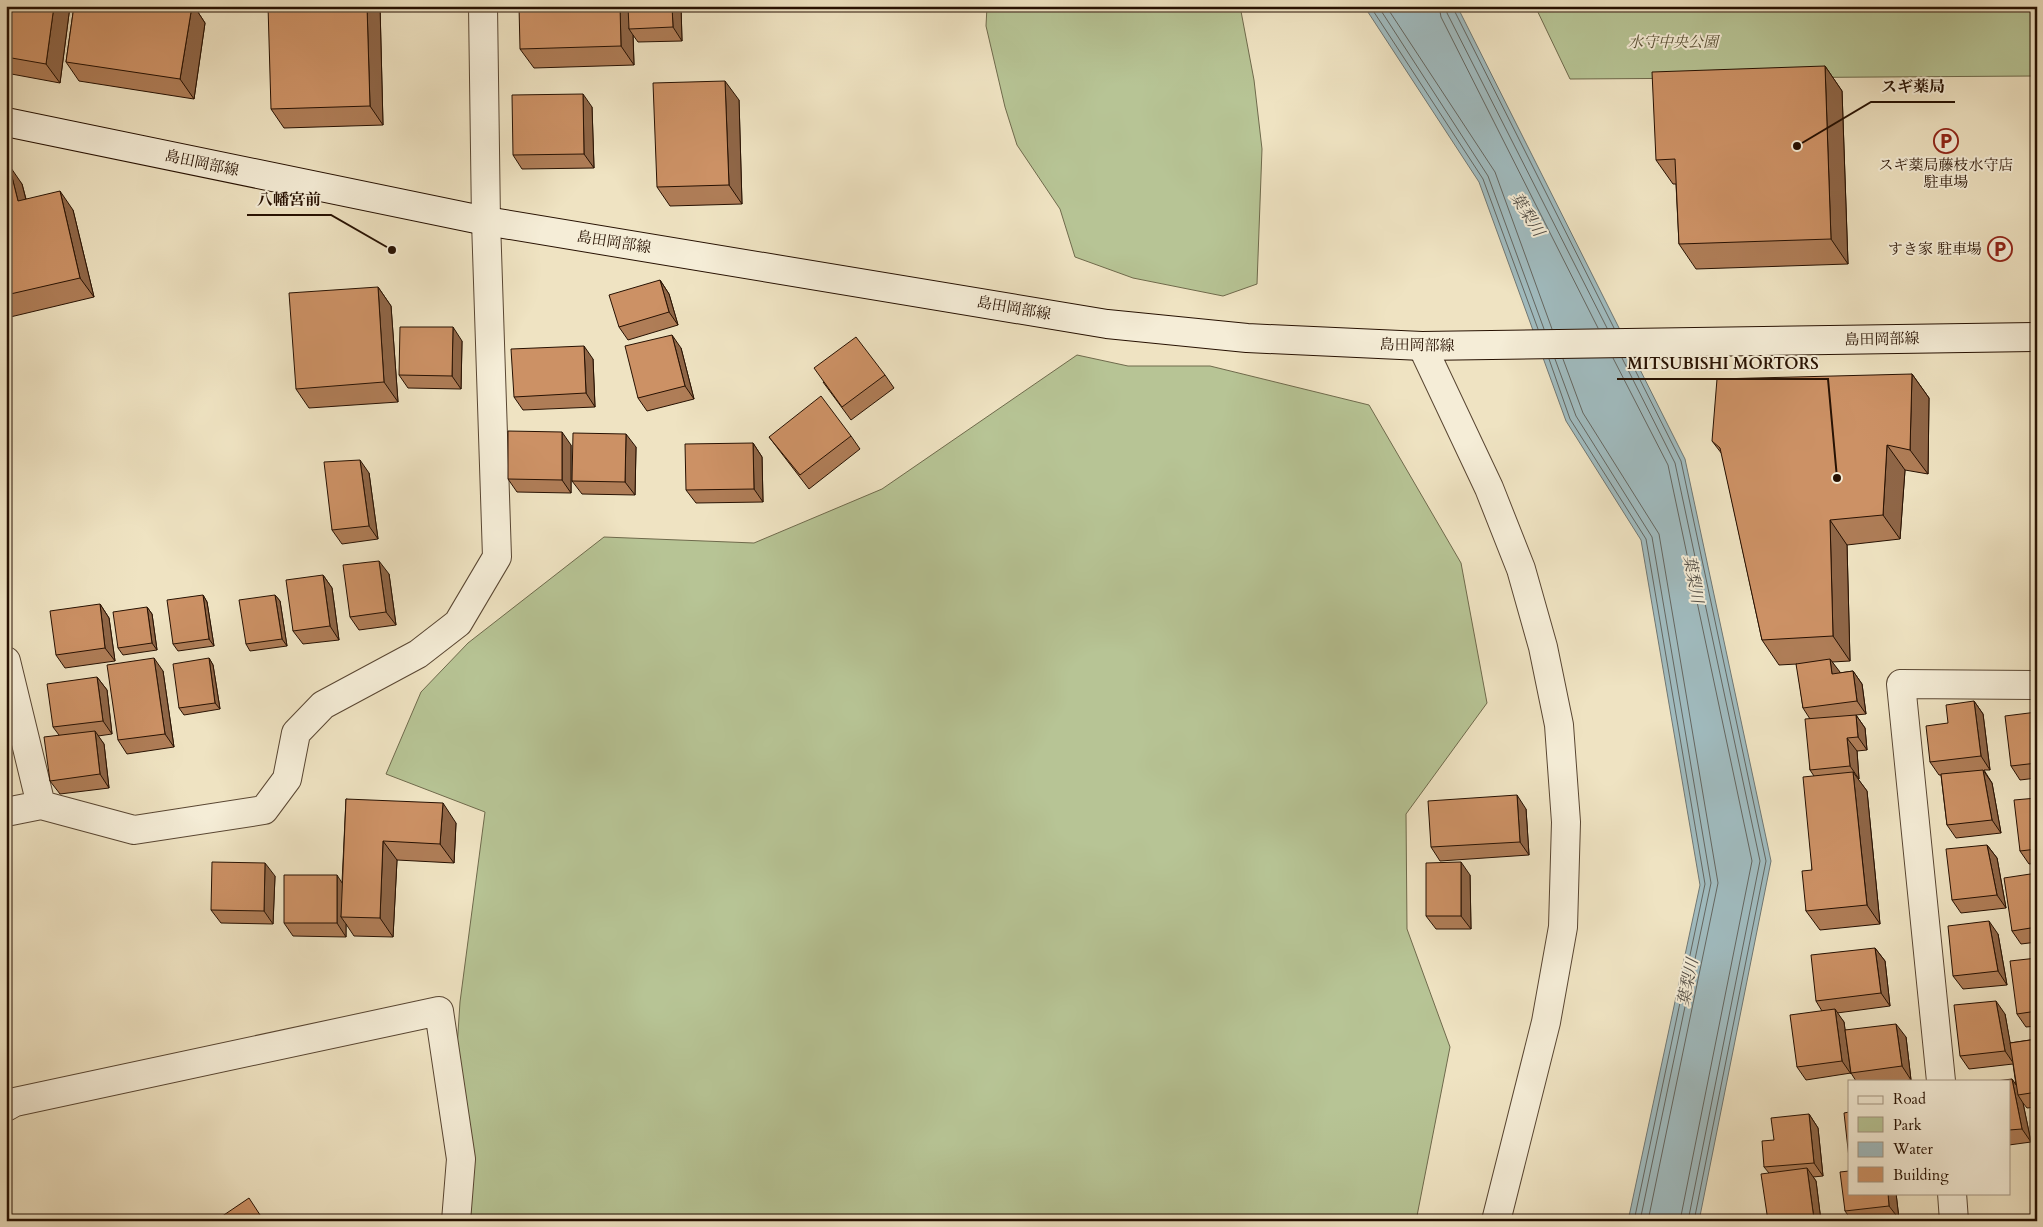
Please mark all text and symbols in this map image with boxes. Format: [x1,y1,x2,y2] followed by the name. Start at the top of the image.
[1628,32,1721,52] park label: 水守中央公園
[1871,71,1955,102] callout: スギ薬局
[1881,76,1945,98] text: スギ薬局
[1933,128,1959,154] parking icon: スギ薬局藤枝水守店 駐車場
[163,145,241,181] street label: 島田岡部線
[1878,155,2014,192] place label: スギ薬局藤枝水守店 駐車場
[247,184,331,215] callout: 八幡宮前
[1505,188,1550,242] water label: 葉梨川
[257,189,321,211] text: 八幡宮前
[575,226,653,258] street label: 島田岡部線
[1987,236,2013,262] parking icon: すき家 駐車場
[1888,239,1982,259] place label: すき家 駐車場
[975,292,1053,324] street label: 島田岡部線
[1844,328,1920,350] street label: 島田岡部線
[1379,334,1455,356] street label: 島田岡部線
[1617,348,1828,379] callout: MITSUBISHI MORTORS
[1627,353,1819,375] text: MITSUBISHI MORTORS
[1678,554,1708,607] water label: 葉梨川
[1672,954,1704,1008] water label: 葉梨川
[1848,1080,2010,1194] legend
[1893,1089,1926,1109] text: Road
[1893,1115,1922,1135] text: Park
[1892,1139,1934,1159] text: Water
[1893,1165,1949,1185] text: Building

